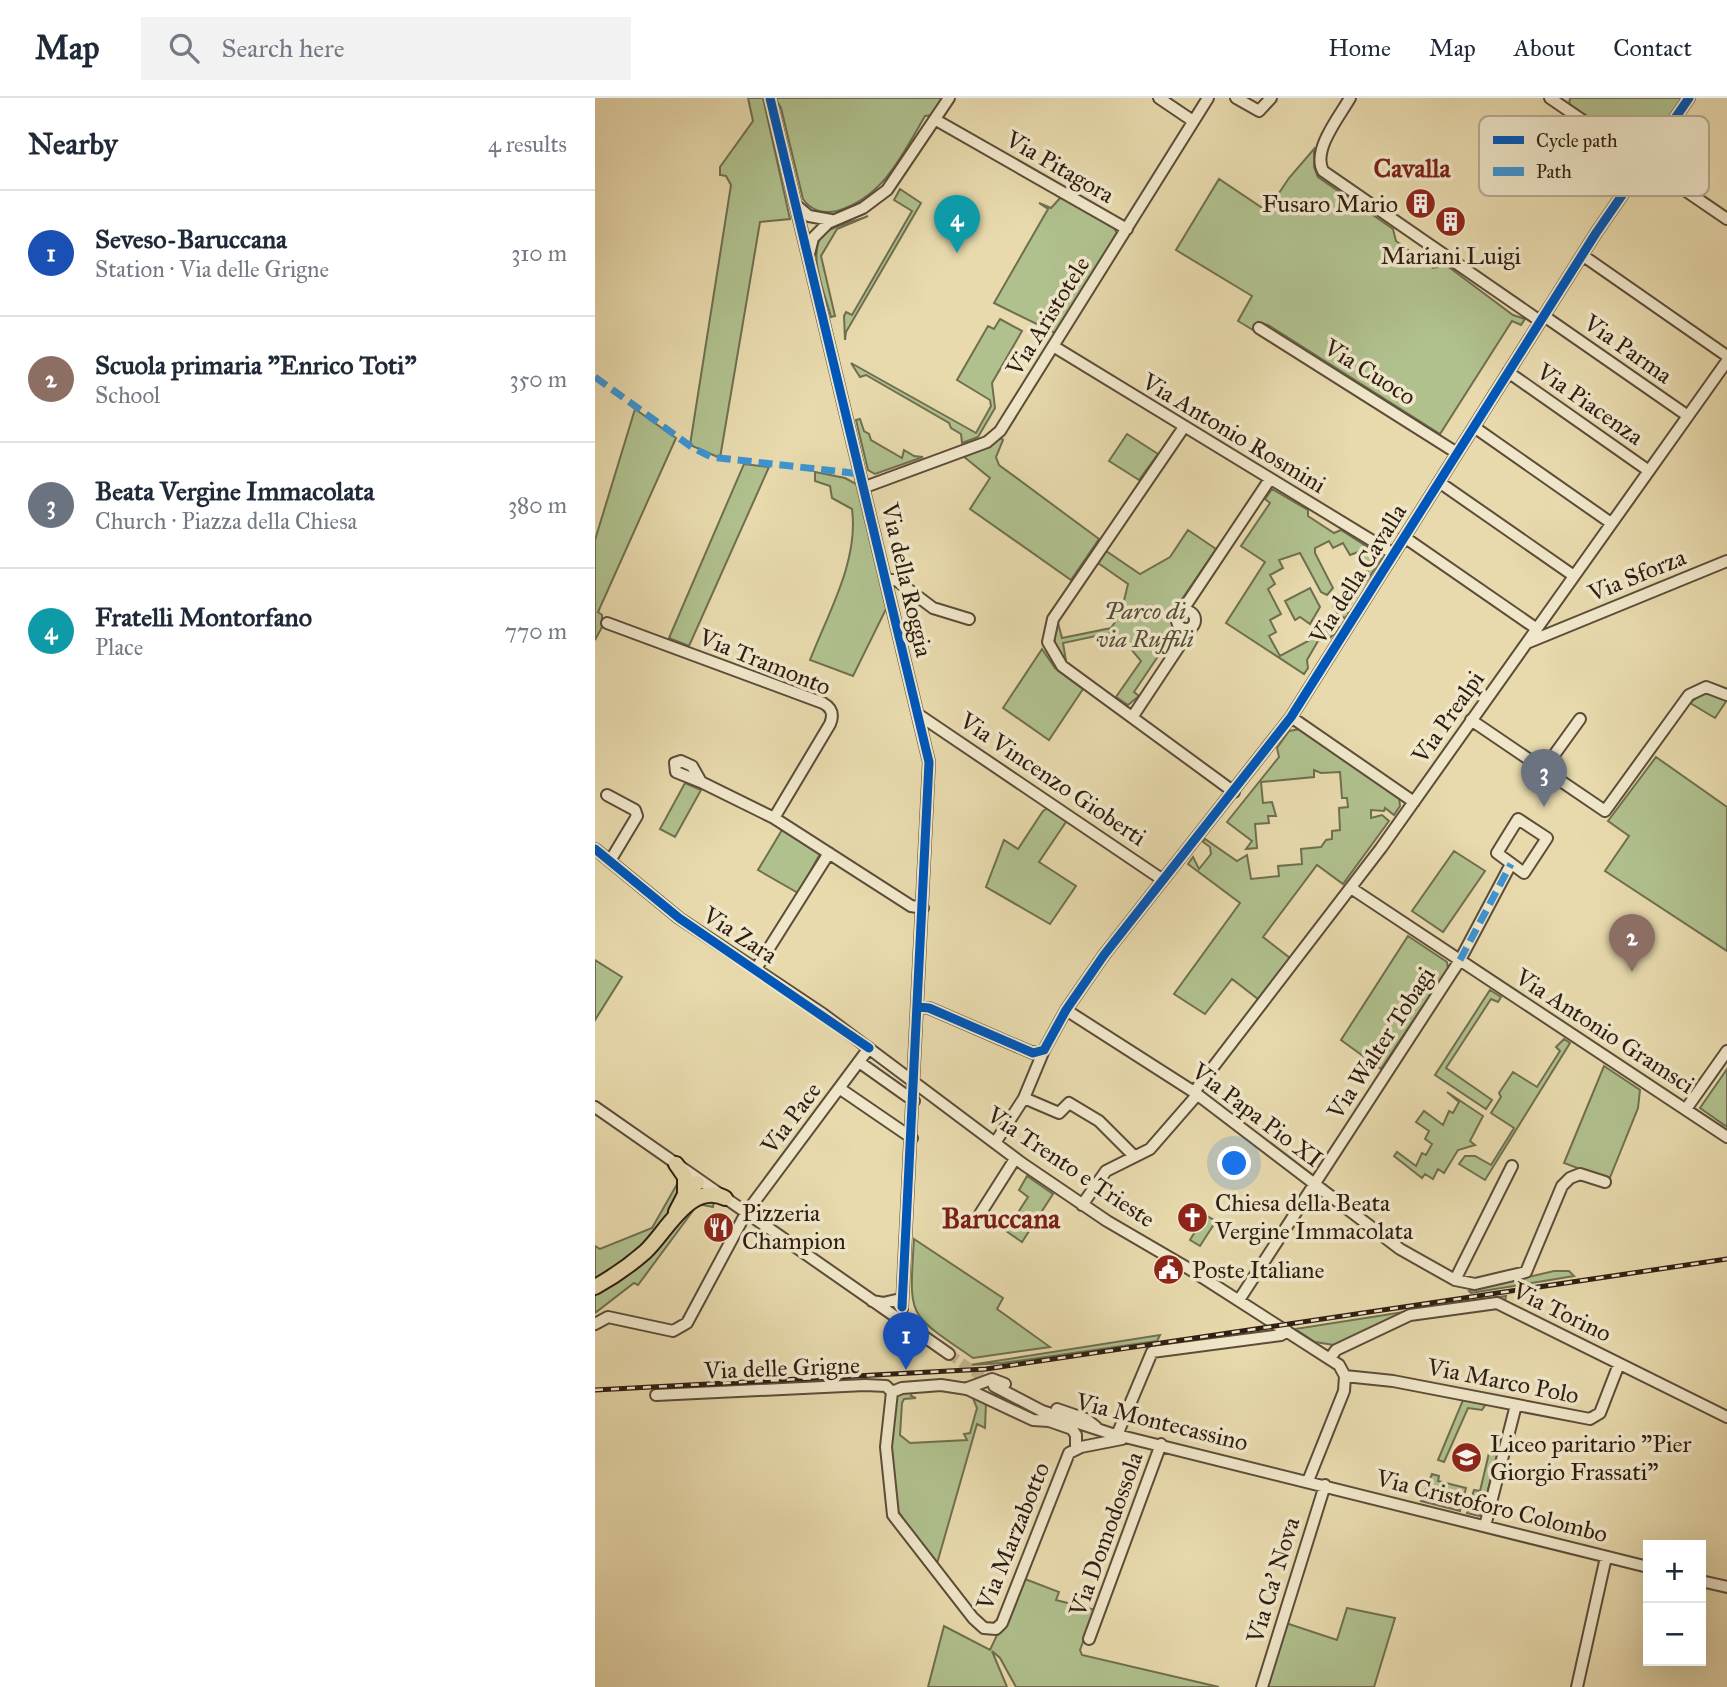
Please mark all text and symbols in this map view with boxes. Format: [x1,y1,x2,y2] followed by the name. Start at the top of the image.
[141,17,631,80] search box
[35,28,99,68] text: Map
[165,29,203,67] icon: search
[221,32,345,64] text: Search here
[1328,33,1391,63] text: Home
[1429,33,1476,63] text: Map
[1514,33,1575,63] text: About
[1613,33,1692,63] text: Contact
[1479,116,1709,196] legend
[1000,124,1120,210] street label: Via Pitagora
[28,126,118,162] text: Nearby
[1536,129,1618,152] text: Cycle path
[488,130,567,158] text: 4 results
[1374,152,1451,184] district label: Cavalla
[1536,160,1572,183] text: Path
[1404,187,1438,221] building icon: Fusaro Mario
[1262,189,1398,219] place label: Fusaro Mario
[934,195,980,253] pin: 4
[1434,205,1468,239] building icon: Mariani Luigi
[95,223,287,255] text: Seveso-Baruccana
[46,239,56,267] text: 1
[511,239,567,267] text: 310 m
[1381,241,1522,271] place label: Mariani Luigi
[999,251,1096,382] street label: Via Aristotele
[95,255,329,283] text: Station · Via delle Grigne
[1577,307,1679,391] street label: Via Parma
[1318,332,1421,412] street label: Via Cuoco
[95,349,417,381] text: Scuola primaria "Enrico Toti"
[1530,356,1650,452] street label: Via Piacenza
[45,365,57,393] text: 2
[509,365,567,393] text: 350 m
[1136,366,1332,500] street label: Via Antonio Rosmini
[95,381,160,409] text: School
[95,475,375,507] text: Beata Vergine Immacolata
[46,491,56,519] text: 3
[508,491,567,519] text: 380 m
[1302,498,1414,651] street label: Via della Cavalla
[875,499,939,661] street label: Via della Roggia
[95,507,357,535] text: Church · Piazza della Chiesa
[1583,542,1691,609] street label: Via Sforza
[1096,596,1194,654] park label: Parco di via Ruffili
[95,601,312,633] text: Fratelli Montorfano
[45,617,57,645] text: 4
[505,617,567,645] text: 770 m
[694,622,835,702] street label: Via Tramonto
[95,633,143,661] text: Place
[1405,665,1491,770] street label: Via Prealpi
[953,705,1152,853] street label: Via Vincenzo Gioberti
[1521,749,1567,807] pin: 3
[696,899,784,971] street label: Via Zara
[1609,914,1655,972] pin: 2
[1320,961,1442,1126] street label: Via Walter Tobagi
[1509,961,1701,1100] street label: Via Antonio Gramsci
[1185,1056,1328,1174] street label: Via Papa Pio XI
[754,1076,828,1161] street label: Via Pace
[981,1099,1161,1234] street label: Via Trento e Trieste
[1217,1146,1251,1180] your location
[1214,1188,1414,1246] place label: Chiesa della Beata Vergine Immacolata
[742,1198,846,1256] place label: Pizzeria Champion
[1175,1200,1209,1234] church icon: Chiesa della Beata Vergine Immacolata
[942,1201,1061,1236] district label: Baruccana
[702,1210,736,1244] restaurant icon: Pizzeria Champion
[1152,1253,1186,1287] public building icon: Poste Italiane
[1192,1255,1324,1285] place label: Poste Italiane
[1507,1275,1616,1349] street label: Via Torino
[883,1312,929,1370] pin: 1
[703,1350,860,1386] street label: Via delle Grigne
[1424,1351,1581,1410] street label: Via Marco Polo
[1072,1386,1251,1458] street label: Via Montecassino
[1490,1429,1691,1487] place label: Liceo paritario "Pier Giorgio Frassati"
[1450,1441,1484,1475] school or university icon: Liceo paritario "Pier Giorgio Frassati"
[1062,1447,1150,1621] street label: Via Domodossola
[969,1458,1056,1615] street label: Via Marzabotto
[1372,1462,1611,1549] street label: Via Cristoforo Colombo
[1239,1513,1307,1647] street label: Via Ca' Nova
[1643,1540,1706,1666] map controls
[1643,1540,1706,1603] button: +
[1643,1603,1706,1666] button: −

